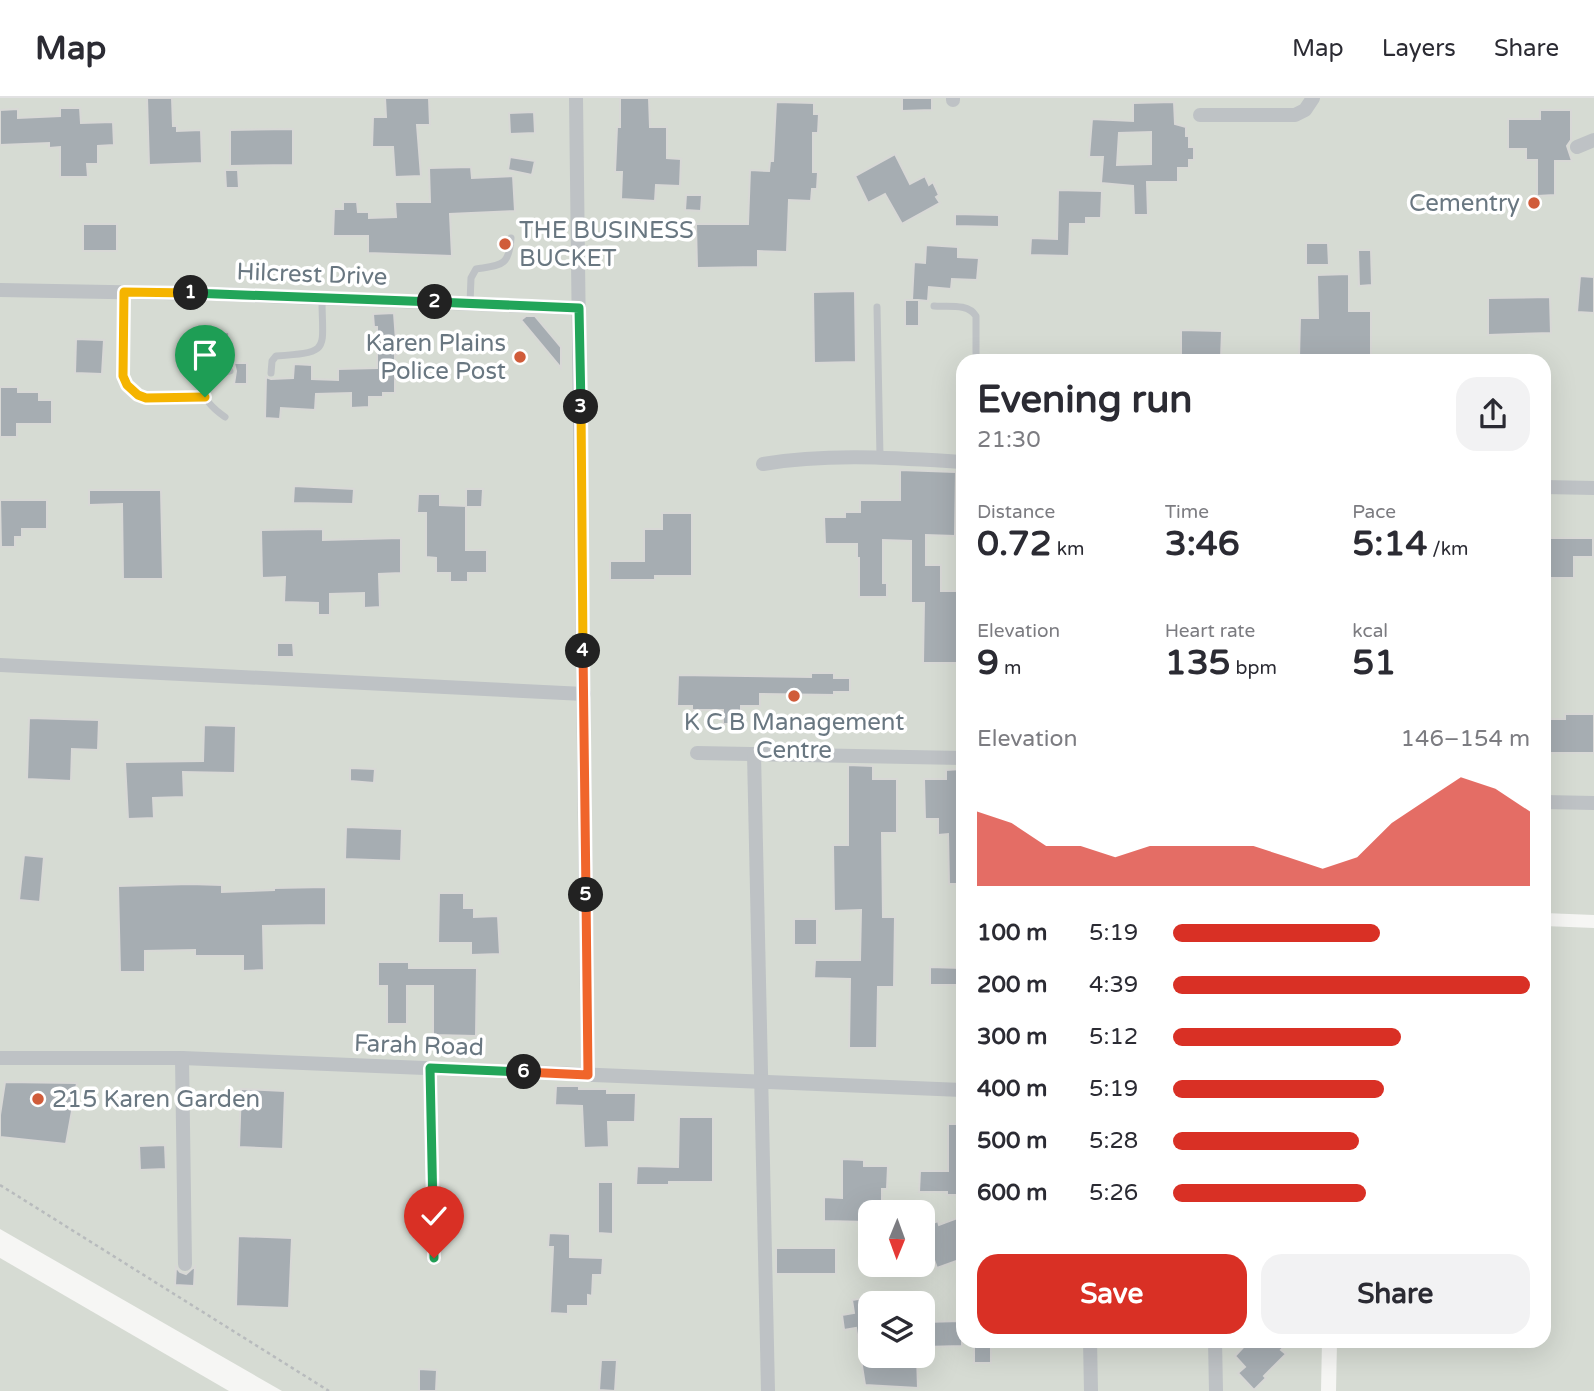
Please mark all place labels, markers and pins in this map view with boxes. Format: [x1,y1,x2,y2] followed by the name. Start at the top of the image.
[1409,189,1520,218] place label: Cementry
[1526,195,1542,211] marker: Cementry
[519,216,694,273] place label: THE BUSINESS BUCKET
[497,236,513,252] marker: THE BUSINESS BUCKET
[174,276,208,310] pin: 1
[418,284,452,320] pin: 2
[175,325,235,397] pin
[366,329,506,386] place label: Karen Plains Police Post
[512,349,528,365] marker: Karen Plains Police Post
[564,390,598,424] pin: 3
[566,634,600,668] pin: 4
[786,688,802,704] marker: K C B Management Centre
[684,708,904,765] place label: K C B Management Centre
[568,878,604,912] pin: 5
[506,1054,542,1090] pin: 6
[52,1085,260,1114] place label: 215 Karen Garden
[30,1091,46,1107] marker: 215 Karen Garden
[404,1186,464,1258] pin

